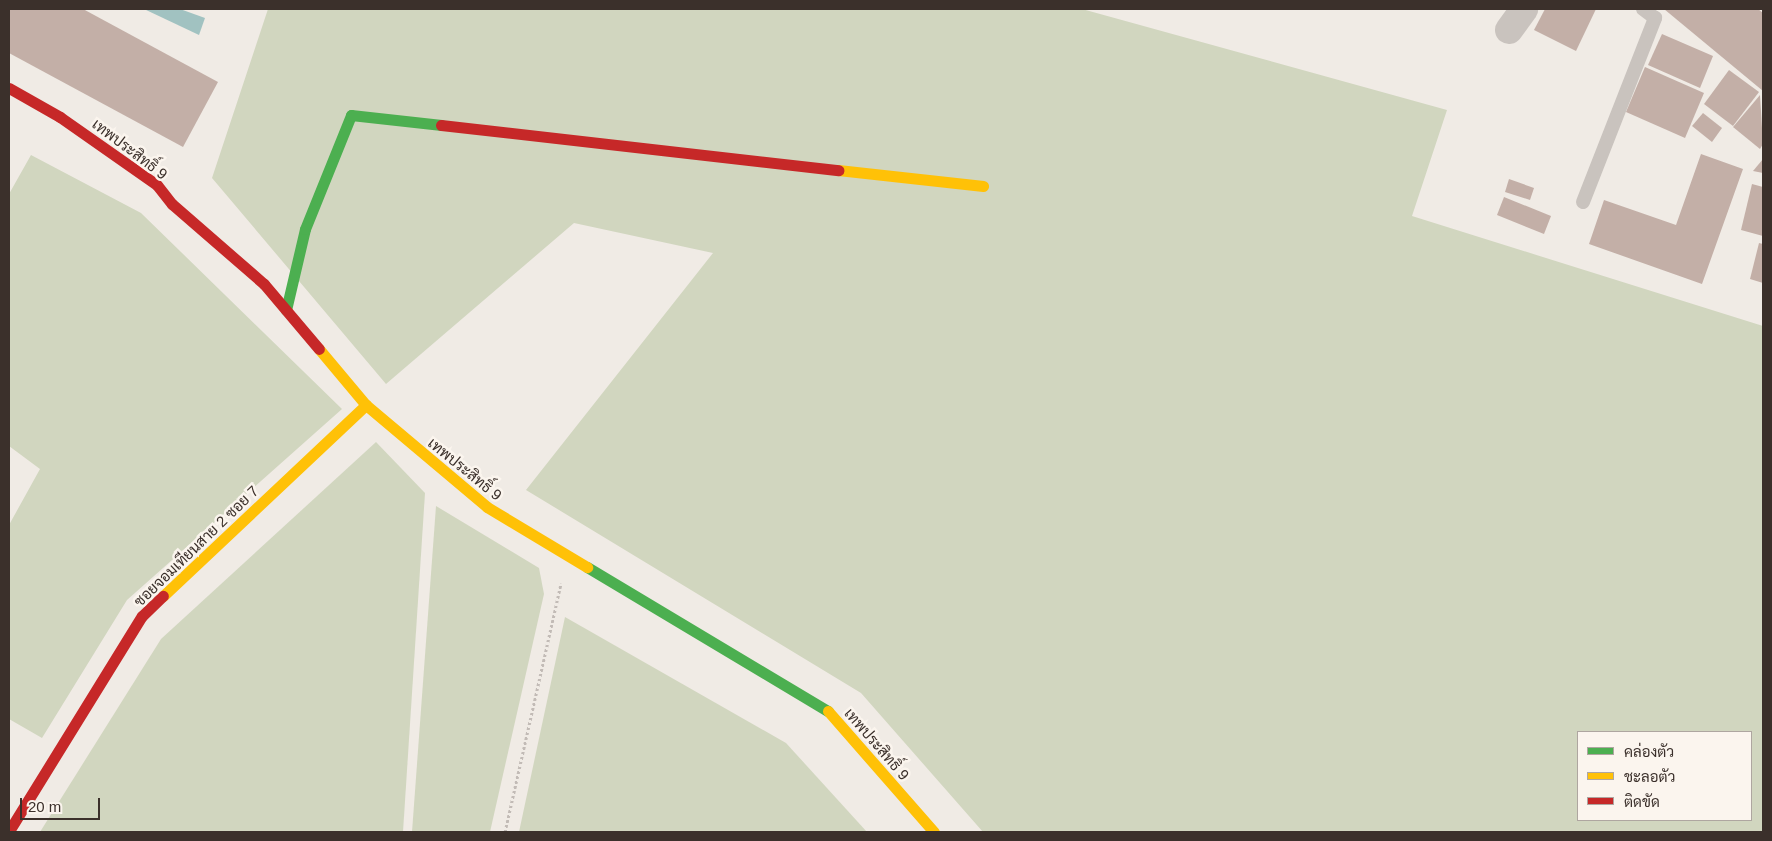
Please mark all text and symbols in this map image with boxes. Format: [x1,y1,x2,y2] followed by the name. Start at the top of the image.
[89,115,171,183] street label: เทพประสิทธิ์ 9
[425,434,505,504] street label: เทพประสิทธิ์ 9
[130,482,262,610] street label: ซอยจอมเทียนสาย 2 ซอย 7
[841,704,913,784] street label: เทพประสิทธิ์ 9
[1577,731,1752,821] legend
[1624,743,1674,760] text: คล่องตัว
[1624,768,1675,785] text: ชะลอตัว
[22,788,102,820] scale bar
[1624,793,1660,810] text: ติดขัด
[28,798,61,815] text: 20 m

